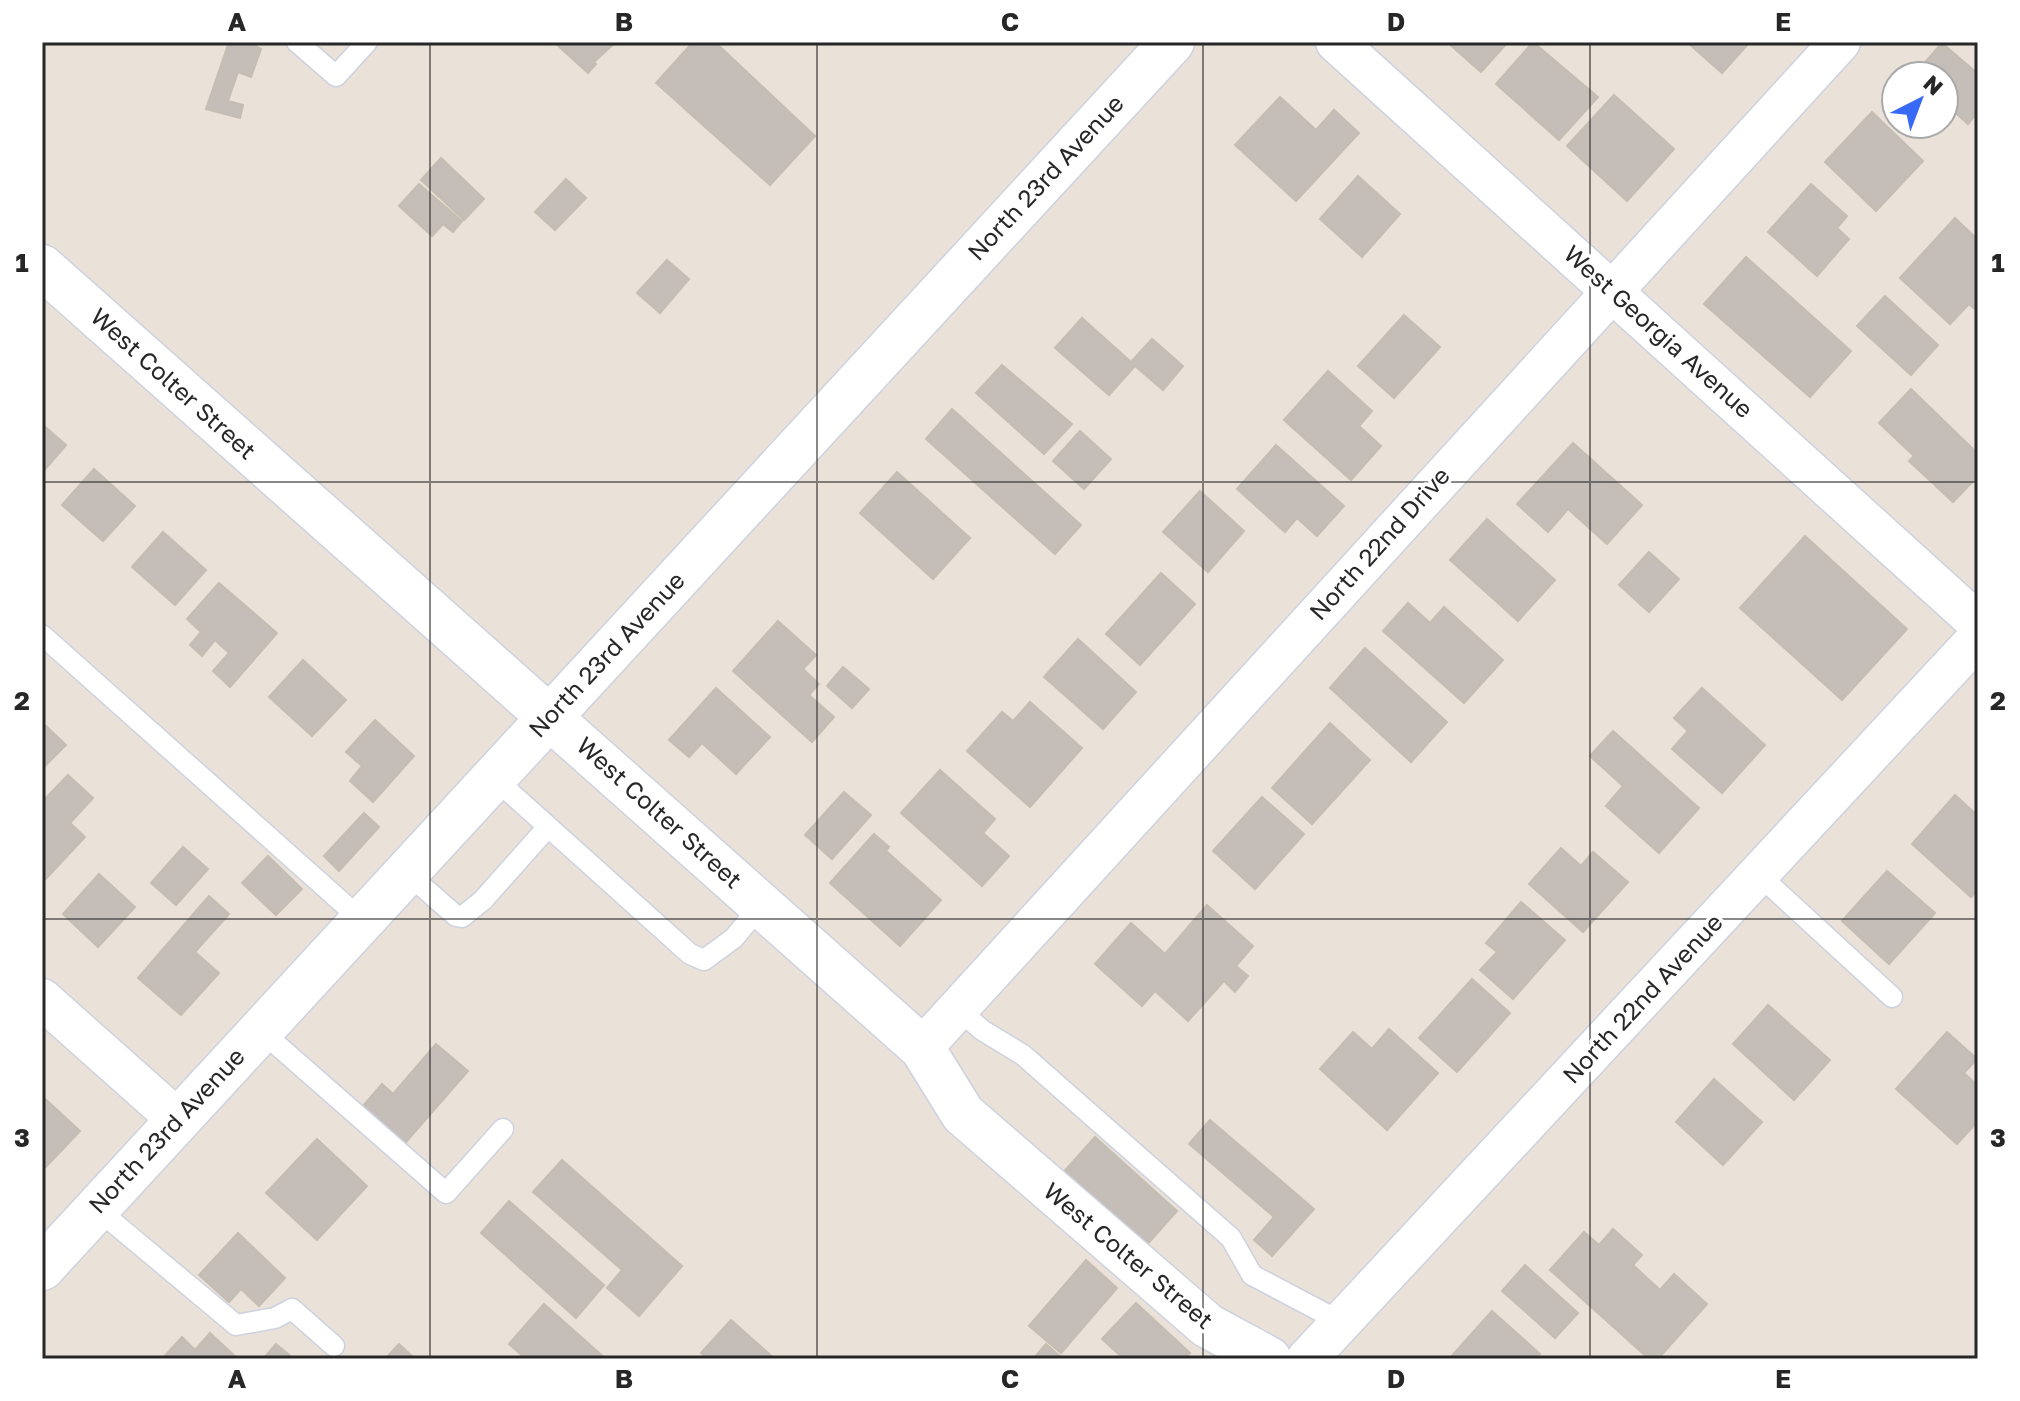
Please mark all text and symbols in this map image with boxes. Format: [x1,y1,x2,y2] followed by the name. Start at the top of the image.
[228,6,247,37] text: A
[615,6,633,37] text: B
[1001,6,1019,37] text: C
[1387,6,1405,37] text: D
[1775,6,1791,37] text: E
[1880,60,1960,140] north arrow
[1918,69,1949,100] text: N
[961,88,1129,266] street label: North 23rd Avenue
[1559,238,1759,423] street label: West Georgia Avenue
[15,247,29,278] text: 1
[1991,247,2005,278] text: 1
[85,301,263,465] street label: West Colter Street
[1303,461,1455,625] street label: North 22nd Drive
[522,565,690,743] street label: North 23rd Avenue
[14,685,30,716] text: 2
[1990,685,2006,716] text: 2
[571,730,749,894] street label: West Colter Street
[1556,907,1728,1089] street label: North 22nd Avenue
[82,1041,250,1219] street label: North 23rd Avenue
[14,1122,30,1153] text: 3
[1990,1122,2006,1153] text: 3
[1038,1176,1220,1334] street label: West Colter Street
[228,1363,247,1394] text: A
[615,1363,633,1394] text: B
[1001,1363,1019,1394] text: C
[1387,1363,1405,1394] text: D
[1775,1363,1791,1394] text: E

